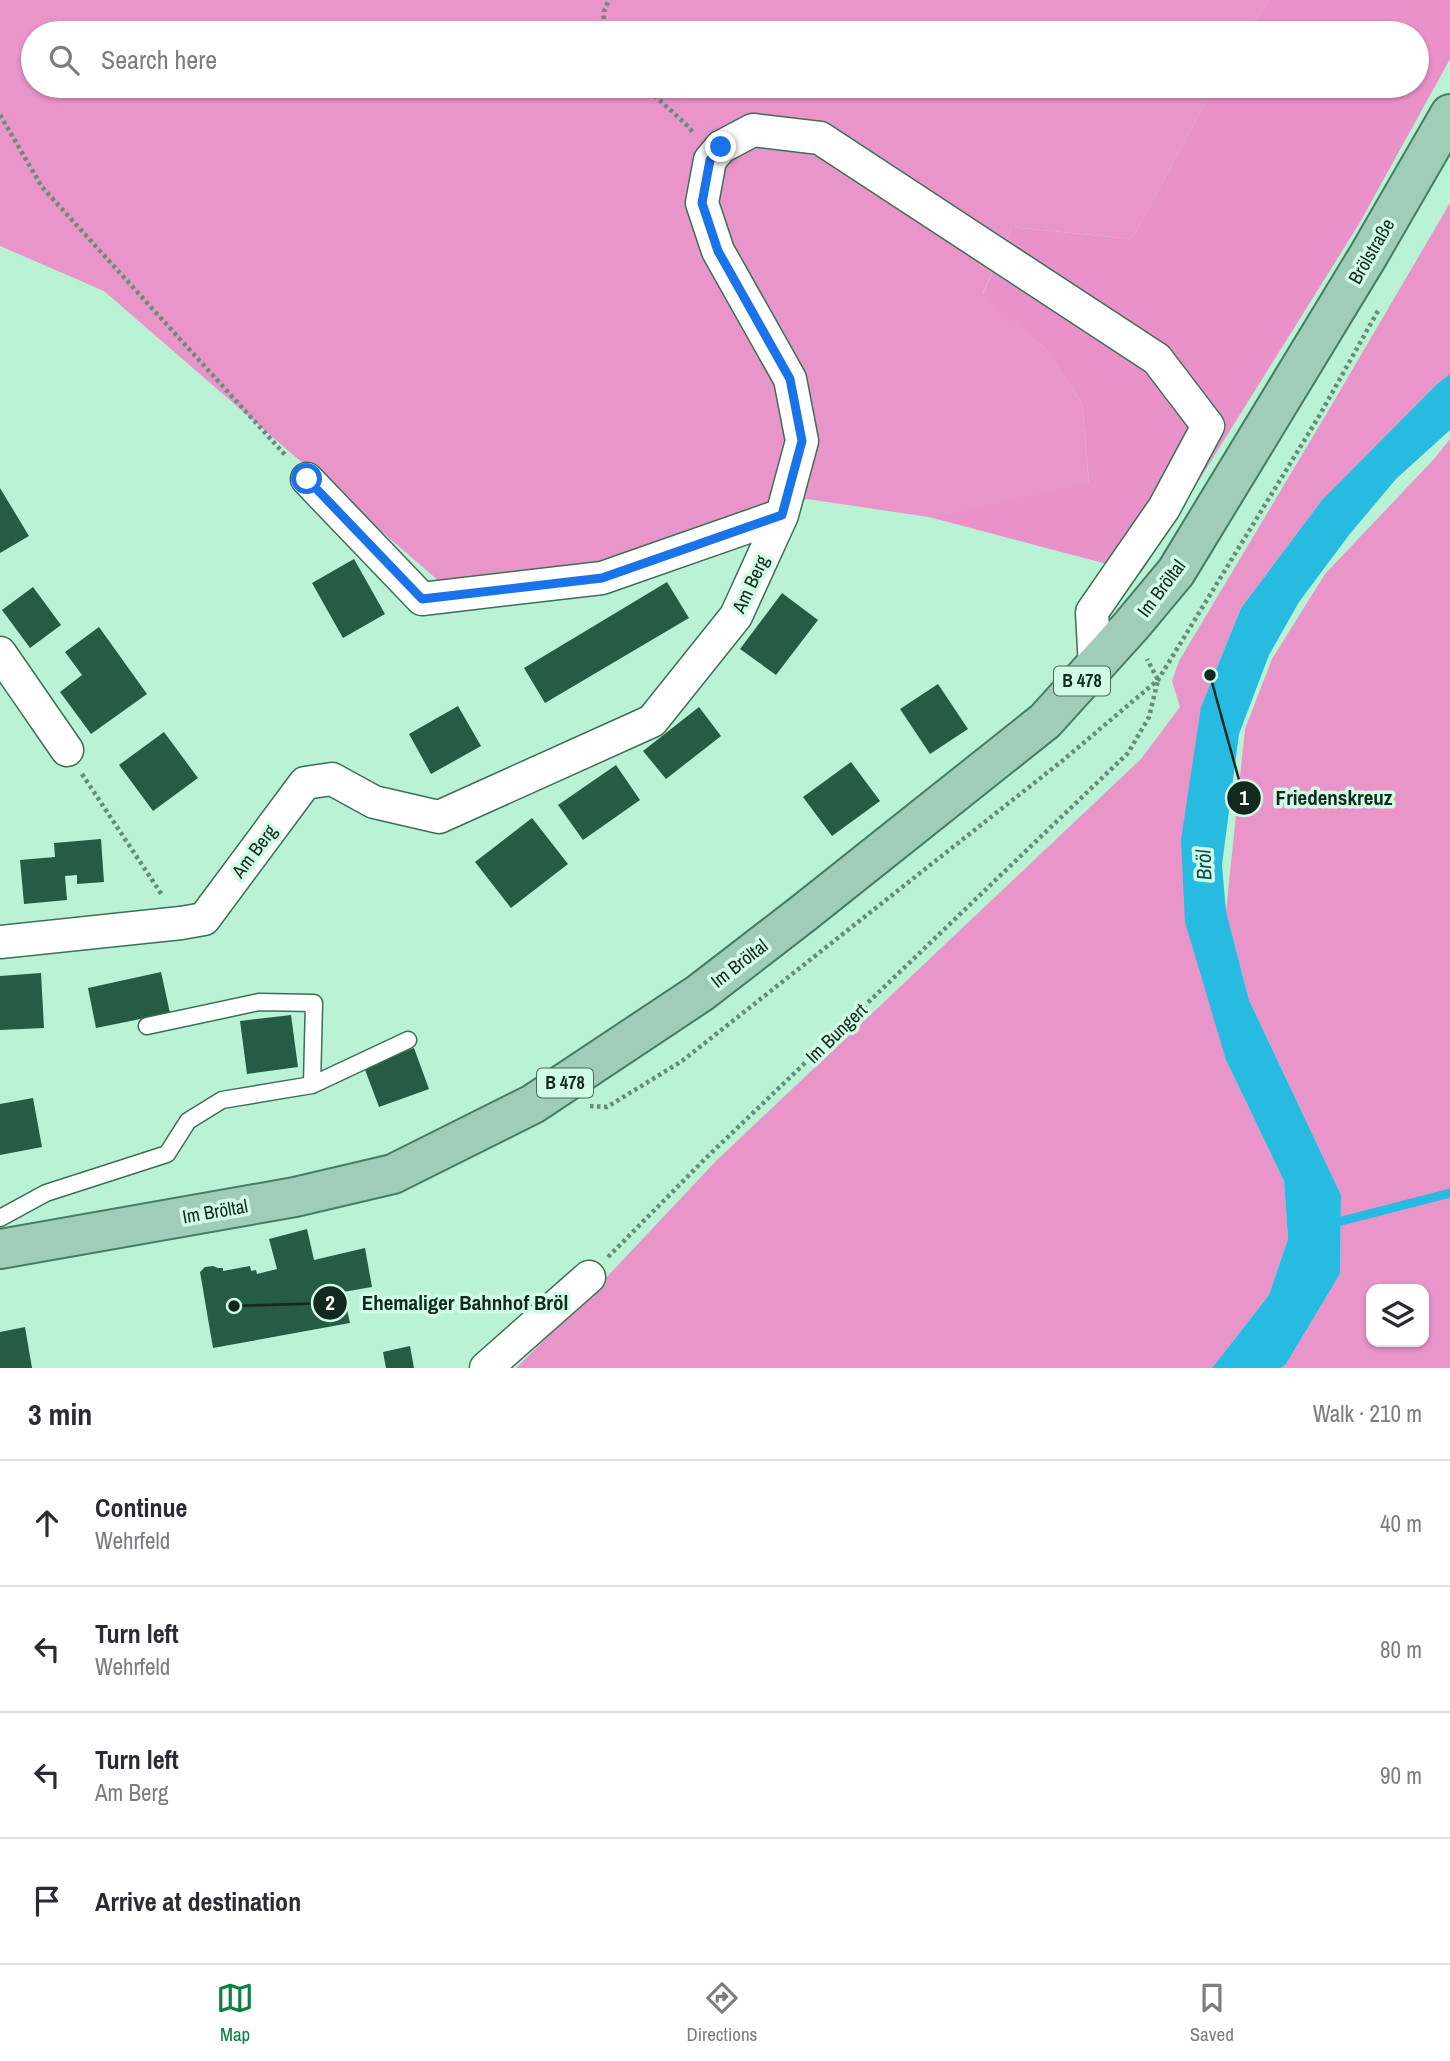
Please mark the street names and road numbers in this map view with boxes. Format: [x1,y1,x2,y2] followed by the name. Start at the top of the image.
[1342,213,1400,289] street label: Brölstraße
[725,551,775,618] street label: Am Berg
[1131,554,1191,622] street label: Im Bröltal
[1054,666,1110,696] road number: B 478
[225,819,283,884] street label: Am Berg
[705,932,773,994] street label: Im Bröltal
[800,997,873,1069] street label: Im Bungert
[537,1068,593,1098] road number: B 478
[180,1192,250,1230] street label: Im Bröltal

